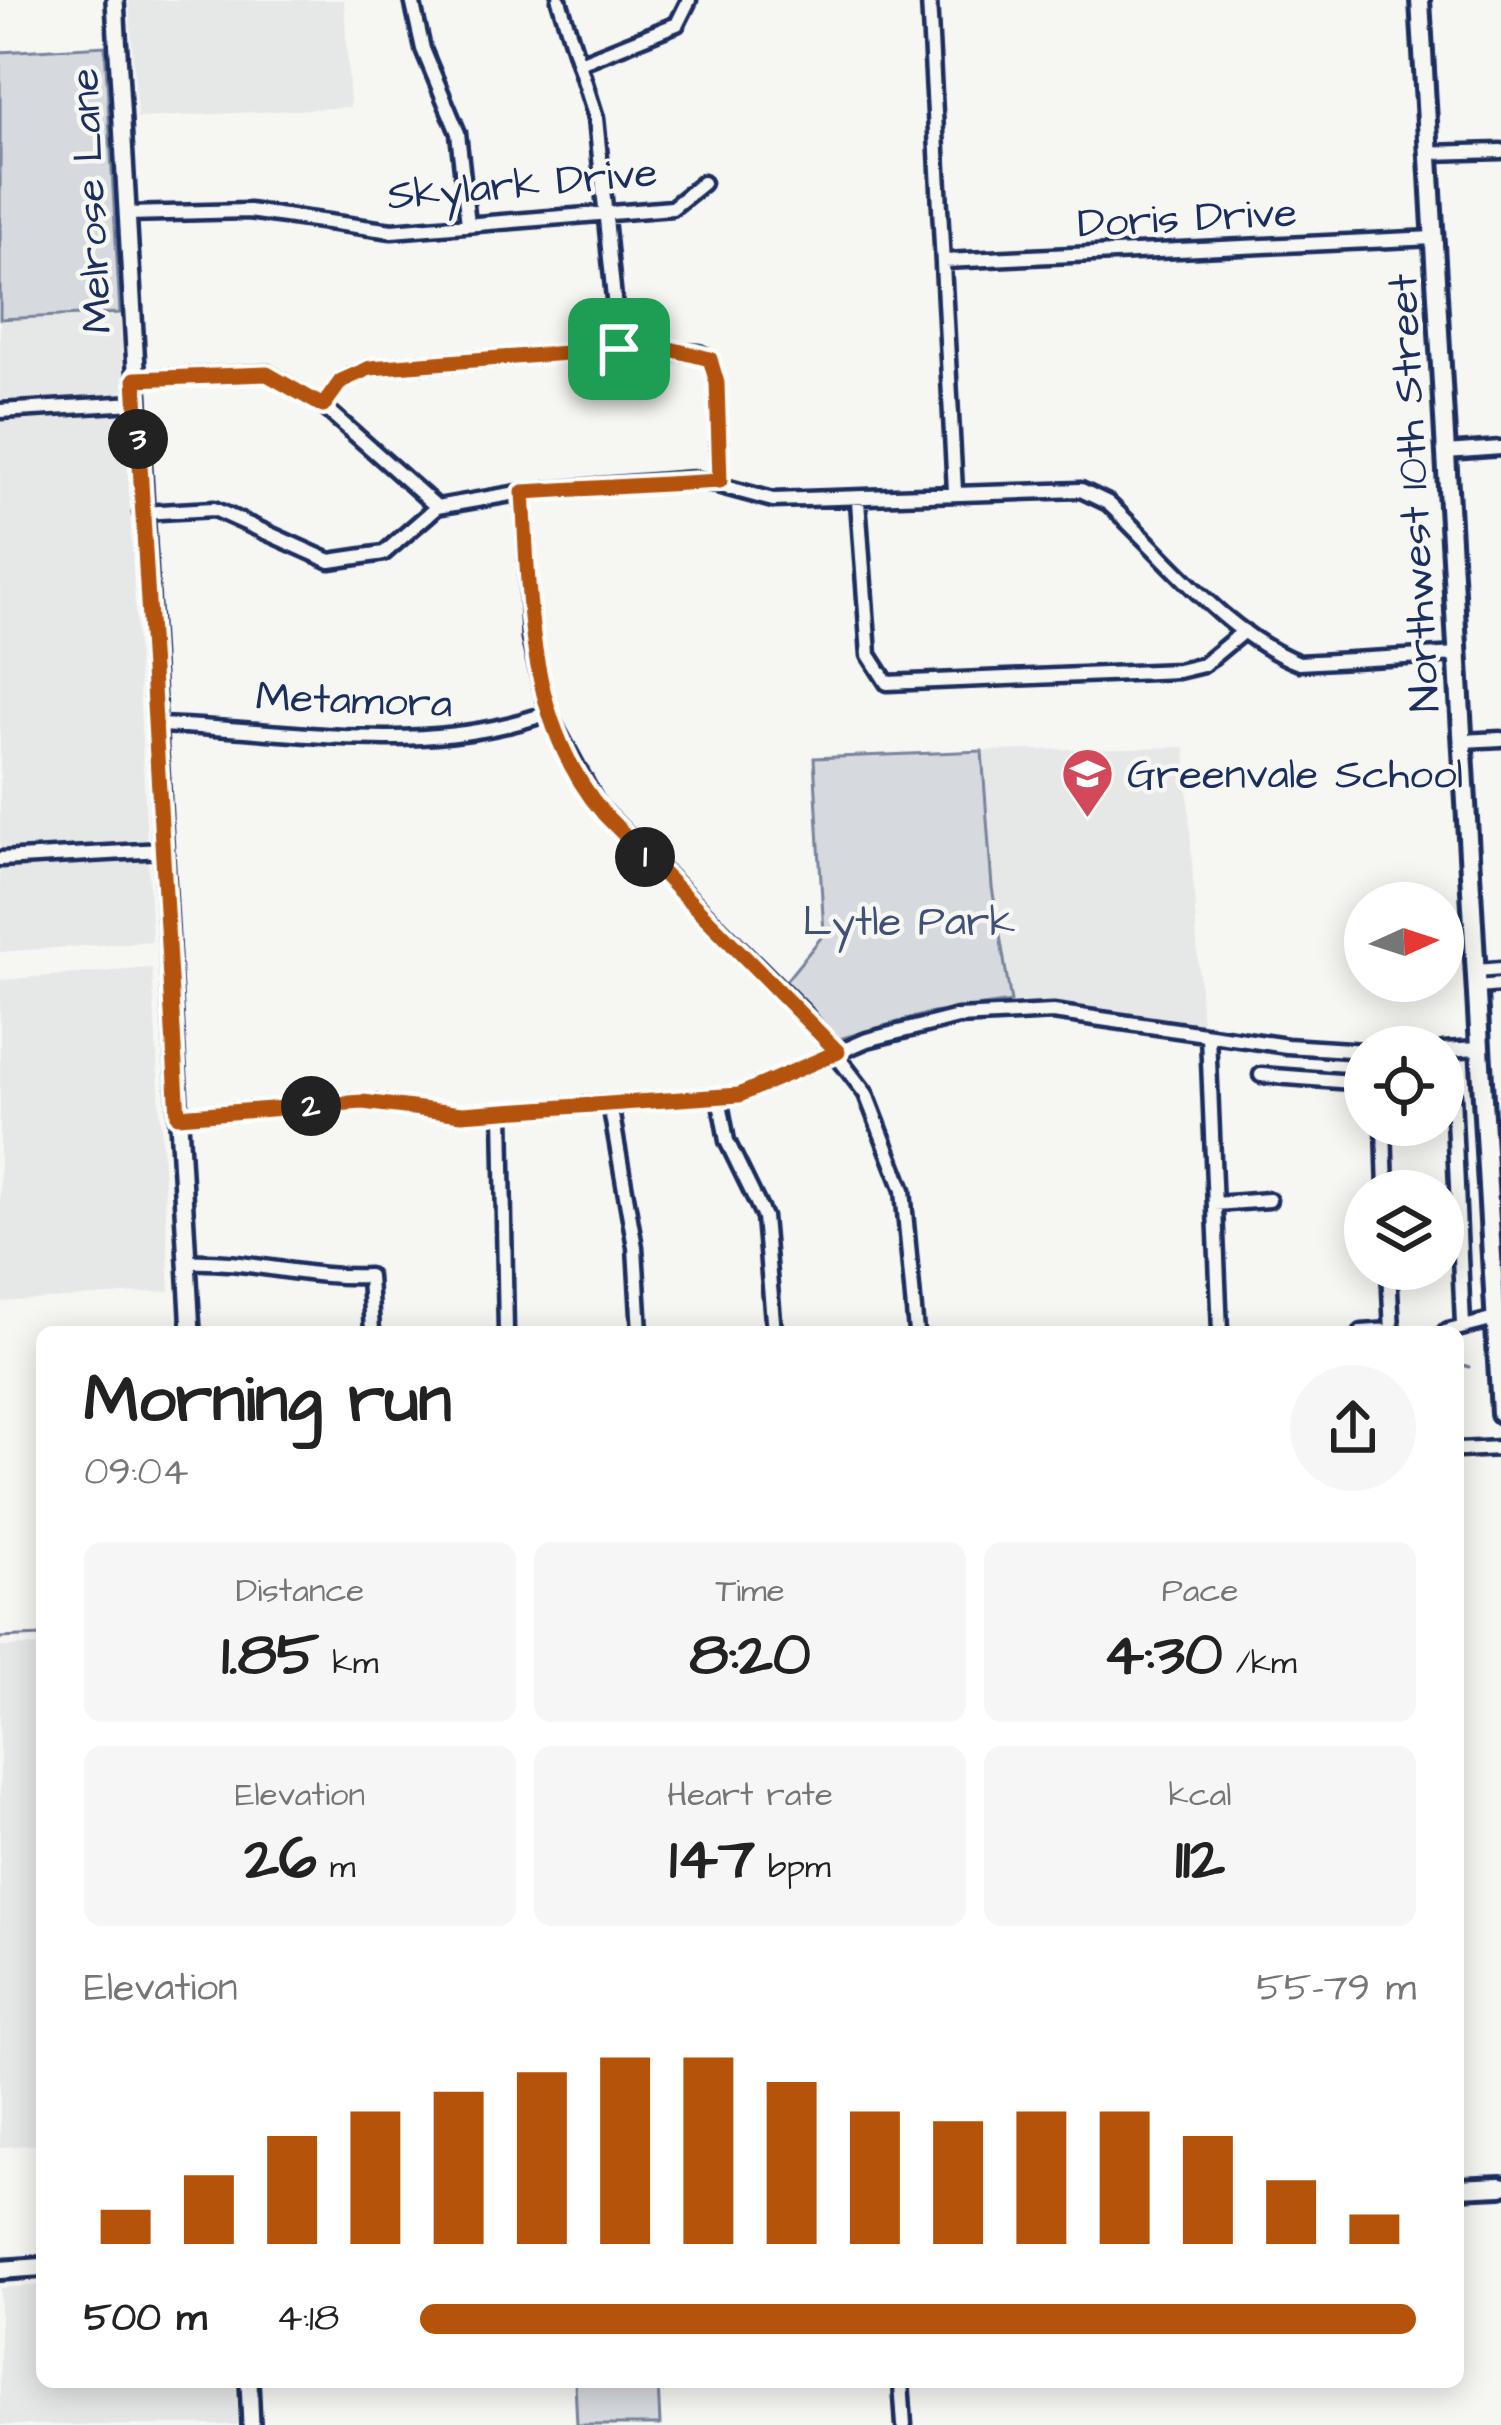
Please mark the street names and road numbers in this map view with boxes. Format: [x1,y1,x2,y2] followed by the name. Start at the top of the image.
[56,67,128,335] street label: Melrose Lane
[385,144,660,227] street label: Skylark Drive
[1076,184,1298,254] street label: Doris Drive
[1375,272,1455,713] street label: Northwest 10th Street
[255,669,453,733] street label: Metamora

